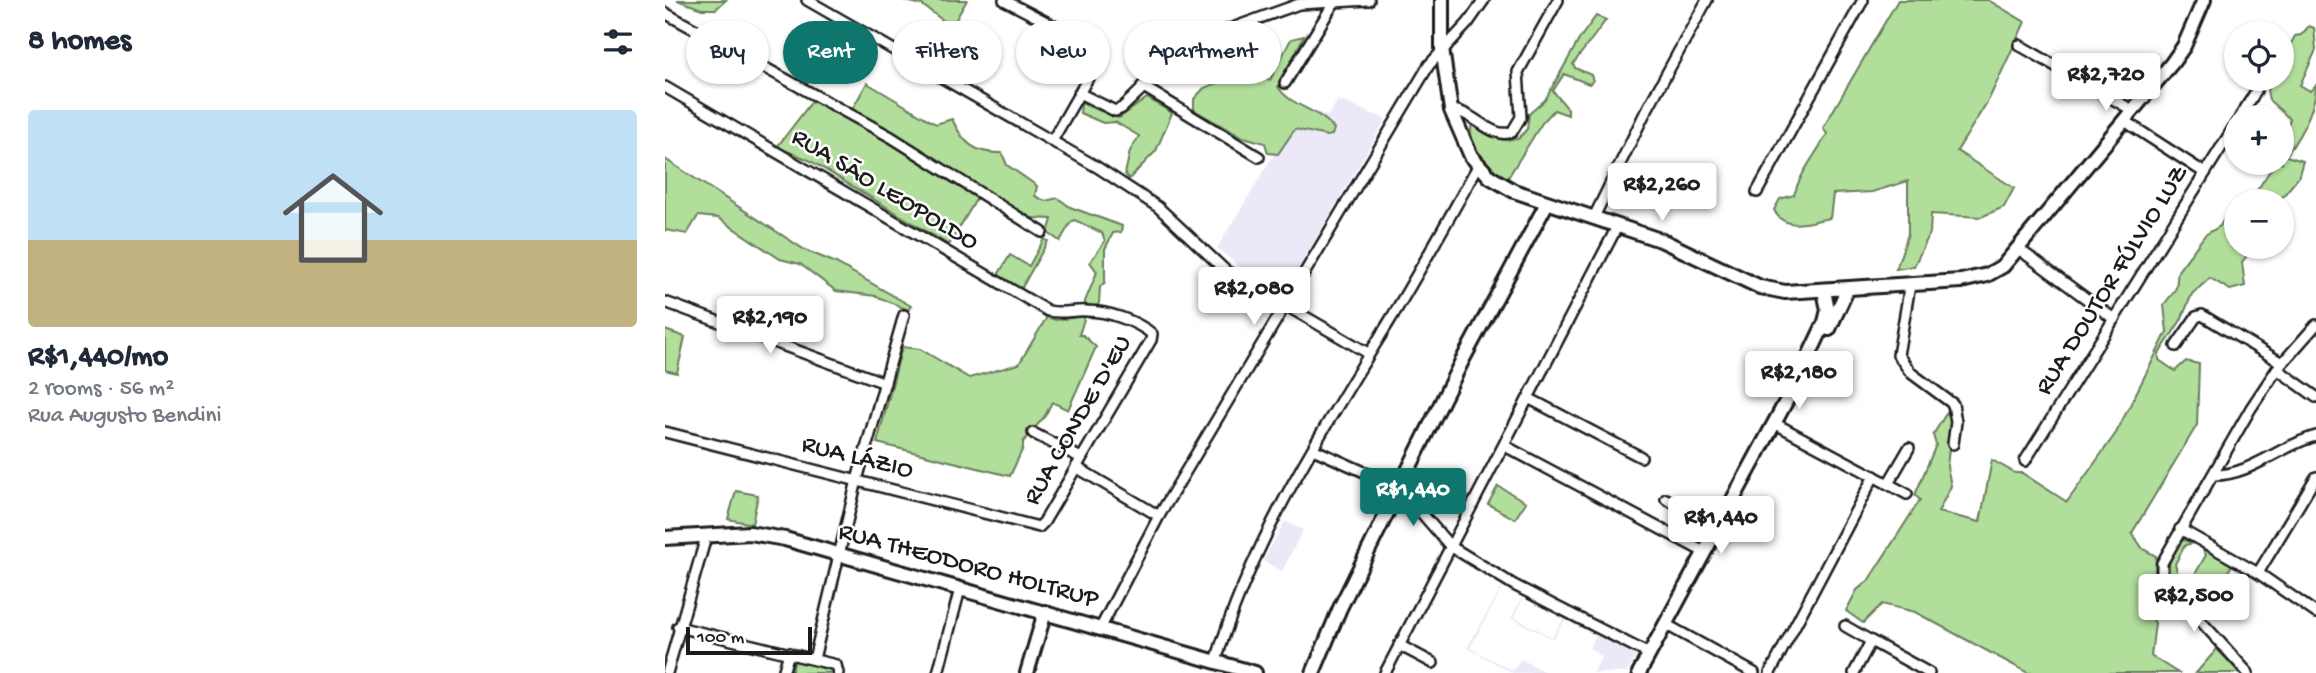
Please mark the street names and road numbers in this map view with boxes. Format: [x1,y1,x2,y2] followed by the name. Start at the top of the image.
[785,123,983,259] street label: RUA SÃO LEOPOLDO
[2030,159,2197,402] street label: RUA DOUTOR FÚLVIO LUZ
[1018,331,1140,511] street label: RUA CONDE D'EU
[798,430,916,488] street label: RUA LÁZIO
[835,517,1102,617] street label: RUA THEODORO HOLTRUP

